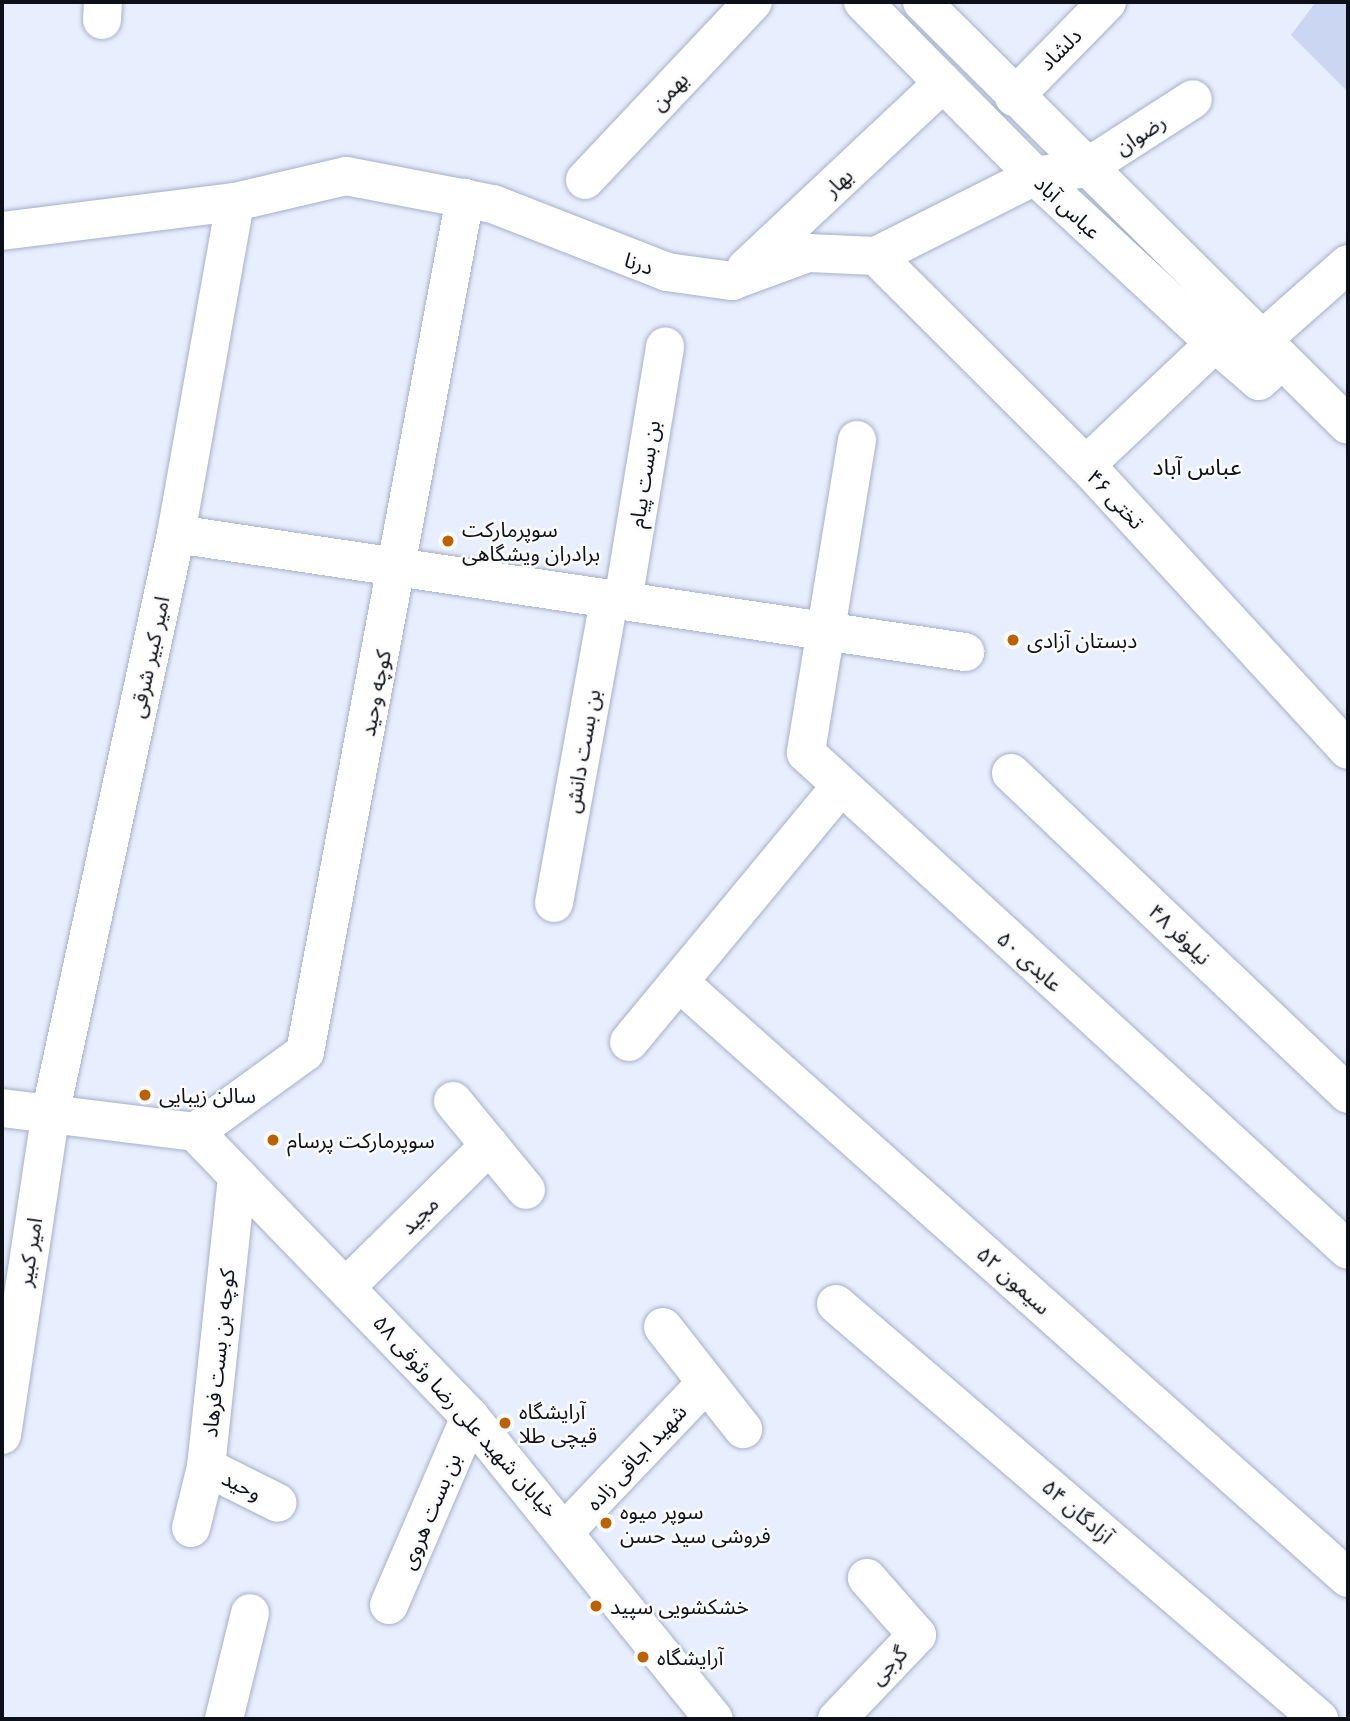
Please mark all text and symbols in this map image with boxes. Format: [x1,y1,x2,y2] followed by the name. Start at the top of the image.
[1034,23,1086,75] street label: دلشاد
[645,66,693,116] street label: بهمن
[1110,108,1170,160] street label: رضوان
[818,163,858,201] street label: بهار
[1030,170,1106,244] street label: عباس آباد
[621,247,657,279] street label: درنا
[623,419,665,529] street label: بن بست پیام
[1153,452,1241,480] district label: عباس آباد
[1082,464,1150,534] street label: تختی ۴۶
[462,516,600,566] place label: سوپرمارکت برادران ویشگاهی
[440,533,456,549] marker: سوپرمارکت برادران ویشگاهی
[124,594,174,720] street label: امیر کبیر شرقی
[1027,627,1137,653] place label: دبستان آزادی
[1005,632,1021,648] marker: دبستان آزادی
[354,648,396,738] street label: کوچه وحید
[559,687,605,815] street label: بن بست دانش
[1144,898,1216,970] street label: نیلوفر ۴۸
[992,925,1068,997] street label: عابدی ۵۰
[159,1082,256,1108] place label: سالن زیبایی
[137,1087,153,1103] marker: سالن زیبایی
[287,1127,435,1153] place label: سوپرمارکت پرسام
[265,1132,281,1148] marker: سوپرمارکت پرسام
[395,1191,443,1239] street label: مجید
[11,1216,47,1288] street label: امیر کبیر
[972,1241,1056,1319] street label: سیمون ۵۲
[197,1267,239,1439] street label: کوچه بن بست فرهاد
[368,1310,564,1522] street label: خیابان شهید علی رضا وثوقی ۵۸
[519,1398,597,1448] place label: آرایشگاه قیچی طلا
[581,1399,691,1515] street label: شهید اجاقی زاده
[497,1415,513,1431] marker: آرایشگاه قیچی طلا
[394,1449,466,1573] street label: بن بست هروی
[218,1465,266,1505] street label: وحید
[1037,1473,1119,1549] street label: آزادگان ۵۴
[620,1498,771,1548] place label: سوپر میوه فروشی سید حسن
[598,1515,614,1531] marker: سوپر میوه فروشی سید حسن
[610,1593,749,1619] place label: خشکشویی سپید
[588,1598,604,1614] marker: خشکشویی سپید
[864,1640,912,1690] street label: گرجی
[657,1644,724,1670] place label: آرایشگاه
[635,1649,651,1665] marker: آرایشگاه

